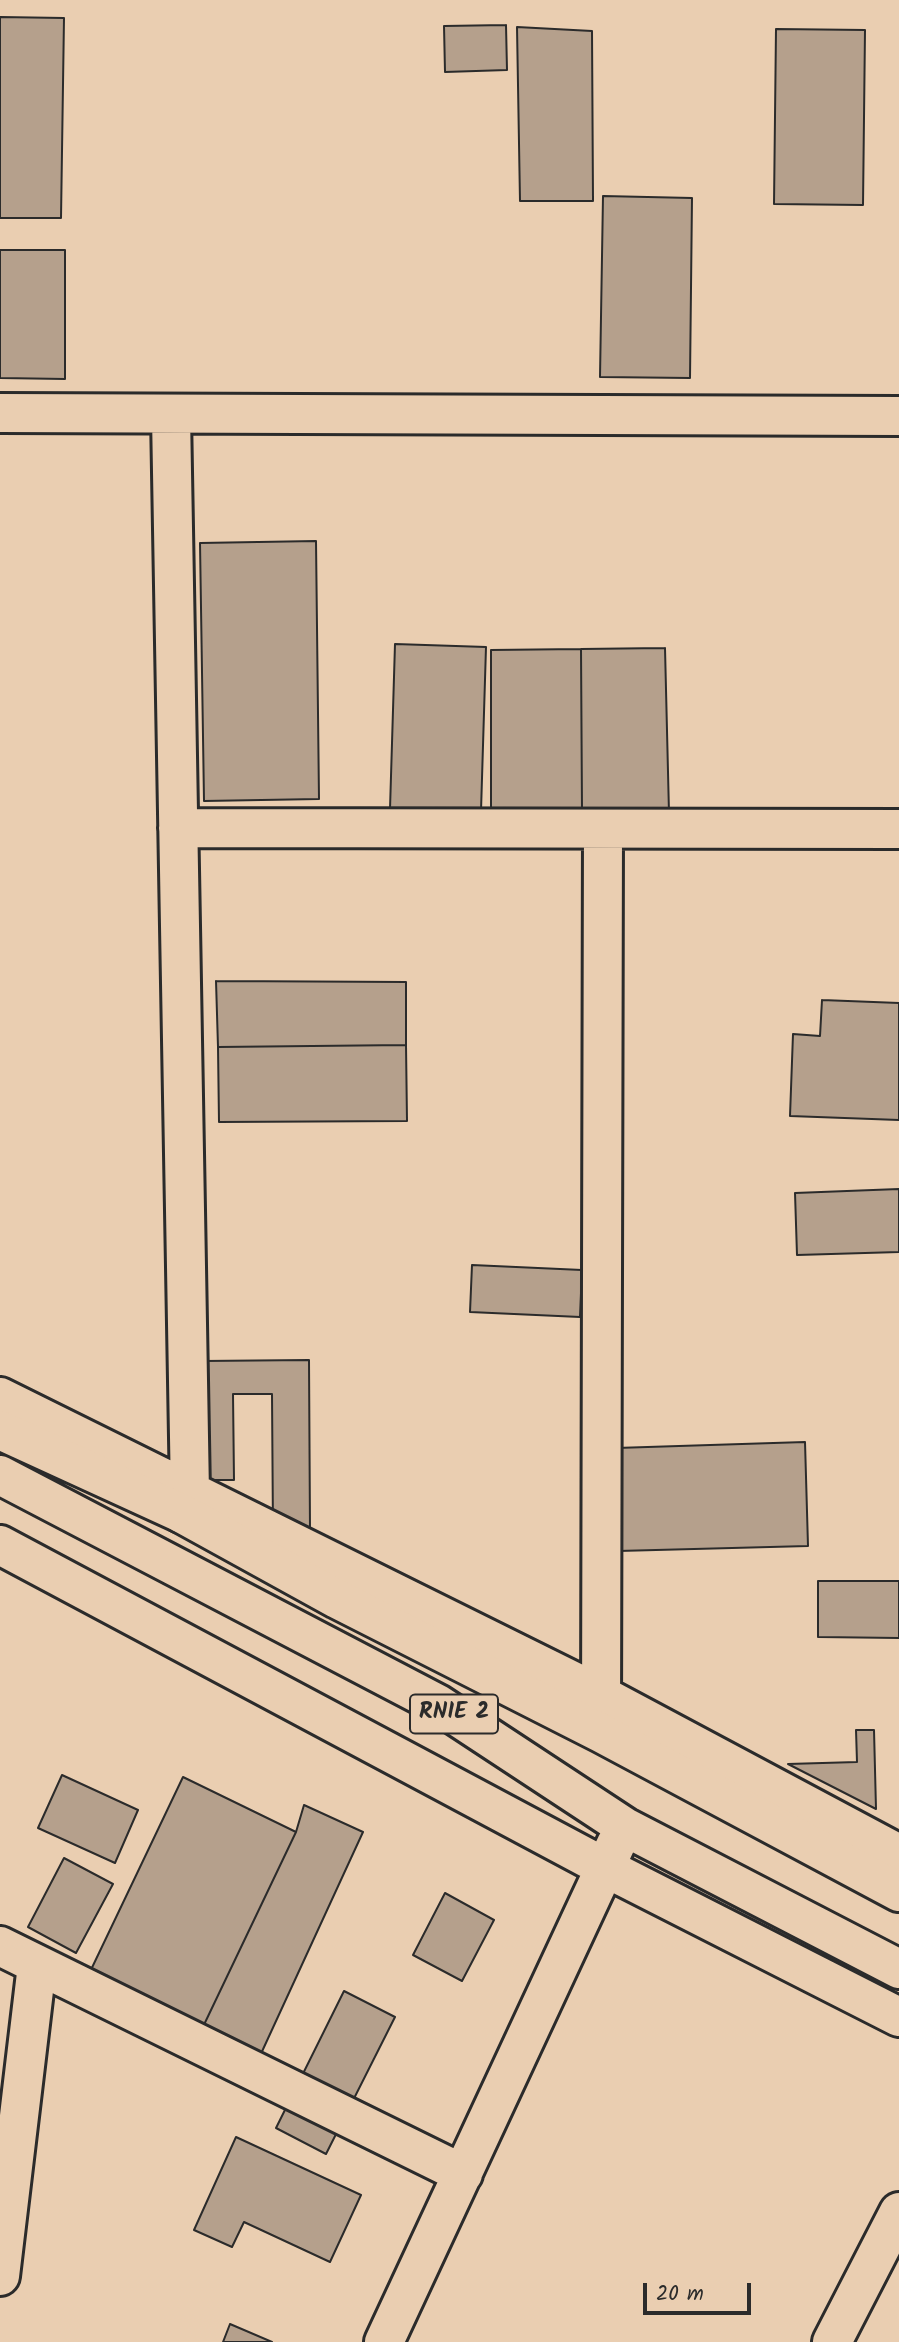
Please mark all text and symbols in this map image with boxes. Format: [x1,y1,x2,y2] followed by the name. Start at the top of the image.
[410,1694,498,1734] road number: RNIE 2
[647,2268,755,2312] scale bar
[656,2278,704,2311] text: 20 m

